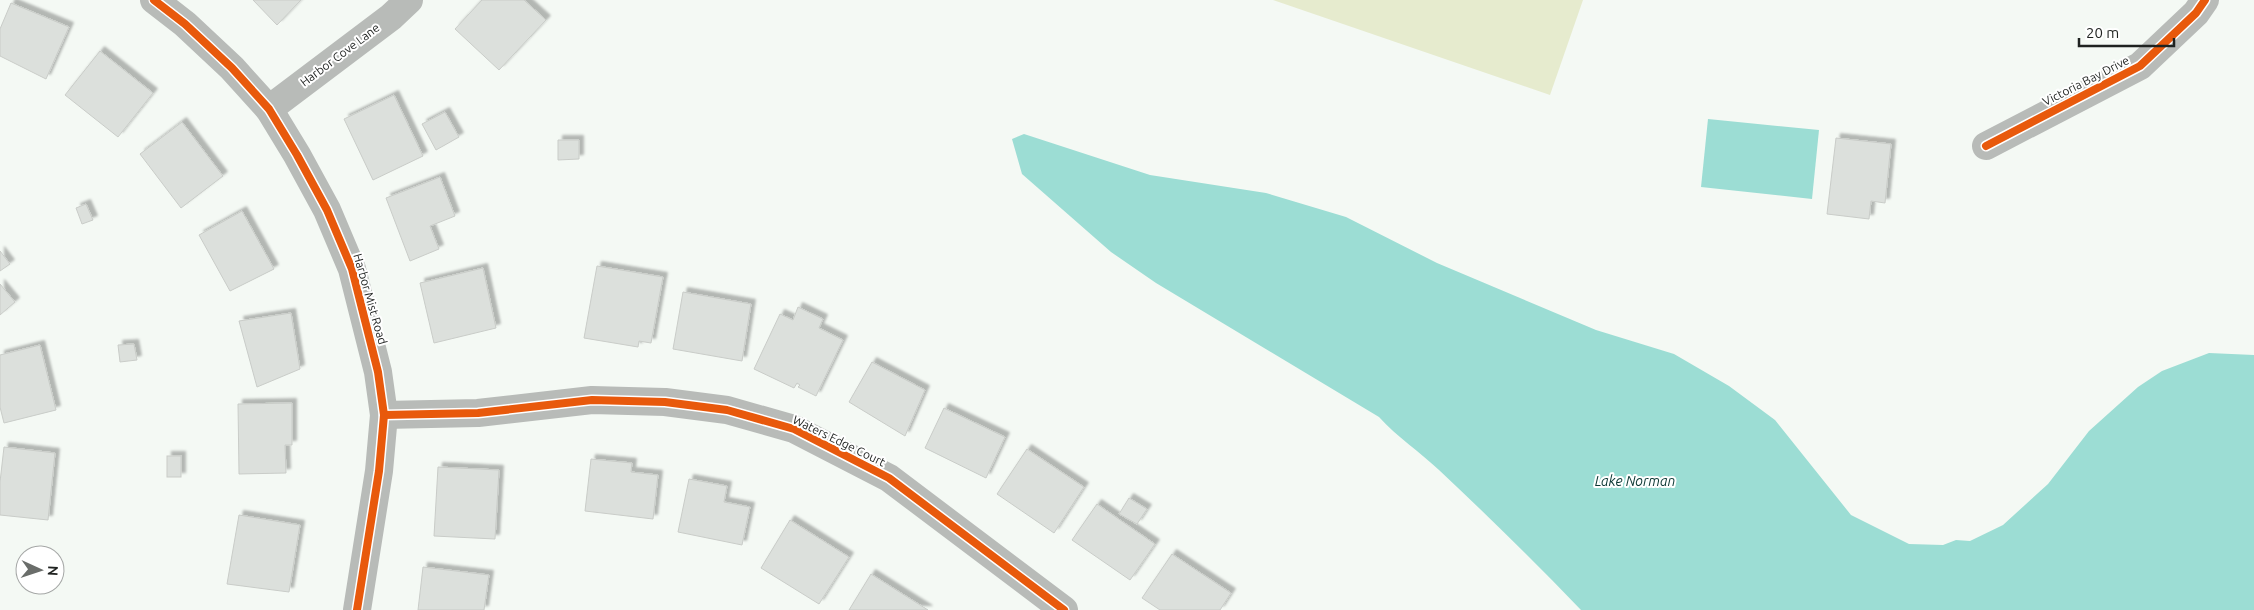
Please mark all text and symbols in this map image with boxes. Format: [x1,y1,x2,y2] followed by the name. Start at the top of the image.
[2079,15,2174,47] scale bar
[298,21,382,89] street label: Harbor Cove Lane
[2086,24,2119,41] text: 20 m
[2040,53,2131,108] street label: Victoria Bay Drive
[351,252,390,346] street label: Harbor Mist Road
[791,413,888,469] street label: Waters Edge Court
[1595,473,1675,489] water label: Lake Norman
[15,545,65,595] north arrow
[45,565,61,576] text: N

